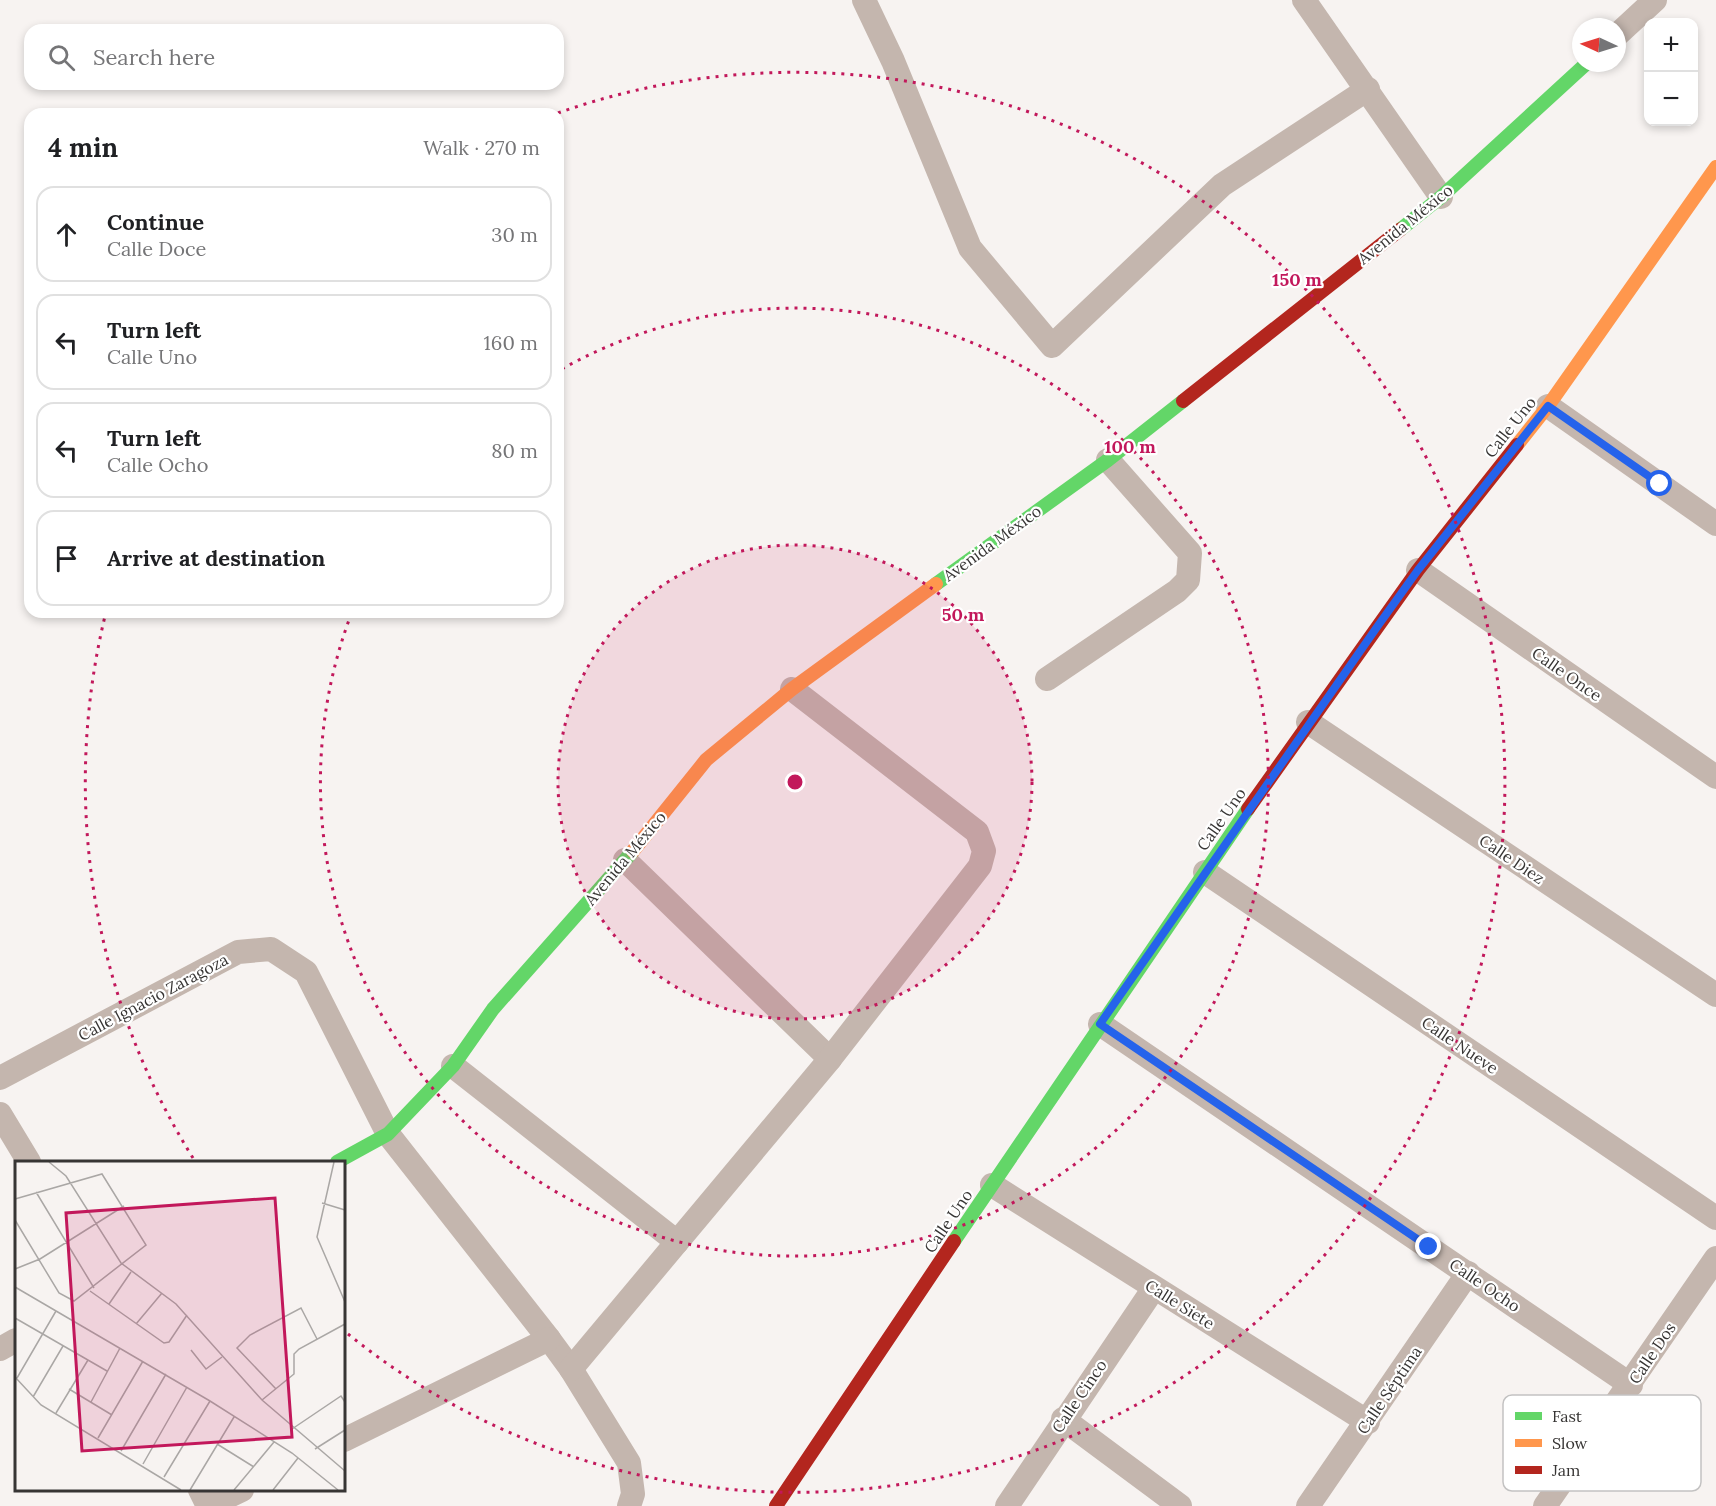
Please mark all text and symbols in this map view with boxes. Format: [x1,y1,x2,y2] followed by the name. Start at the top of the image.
[1572,18,1626,72] north arrow
[1644,18,1698,126] map controls
[1644,18,1698,72] button: +
[24,24,564,90] search box
[45,41,78,74] icon: search
[93,43,215,71] text: Search here
[1644,72,1698,126] button: −
[48,131,118,164] text: 4 min
[423,135,540,160] text: Walk · 270 m
[1353,180,1457,269] street label: Avenida México
[107,208,204,236] text: Continue
[50,218,83,251] icon: ahead
[491,222,538,247] text: 30 m
[107,236,206,261] text: Calle Doce
[1272,268,1322,291] text: 150 m
[107,316,201,344] text: Turn left
[50,326,83,359] icon: left
[484,330,538,355] text: 160 m
[107,344,197,369] text: Calle Uno
[1480,392,1540,462] street label: Calle Uno
[107,424,201,452] text: Turn left
[50,434,83,467] icon: left
[1104,435,1156,458] text: 100 m
[491,438,538,463] text: 80 m
[107,452,208,477] text: Calle Ocho
[1646,470,1672,496] route start
[938,501,1045,586] street label: Avenida México
[50,542,83,575] icon: arrive
[107,544,325,572] text: Arrive at destination
[942,603,985,626] text: 50 m
[1528,643,1606,705] street label: Calle Once
[785,772,805,792] centre of rings
[1192,784,1250,854] street label: Calle Uno
[579,807,670,910] street label: Avenida México
[1476,830,1548,888] street label: Calle Diez
[74,949,232,1045] street label: Calle Ignacio Zaragoza
[1418,1012,1502,1078] street label: Calle Nueve
[15,1161,345,1491] inset map
[920,1186,976,1256] street label: Calle Uno
[1415,1233,1441,1259] route end
[1446,1254,1524,1316] street label: Calle Ocho
[1142,1275,1219,1333] street label: Calle Siete
[1624,1319,1680,1387] street label: Calle Dos
[1352,1342,1426,1438] street label: Calle Séptima
[1047,1355,1111,1437] street label: Calle Cinco
[1503,1395,1701,1491] legend
[1552,1406,1583,1426] text: Fast
[1552,1433,1588,1453] text: Slow
[1551,1460,1580,1480] text: Jam

